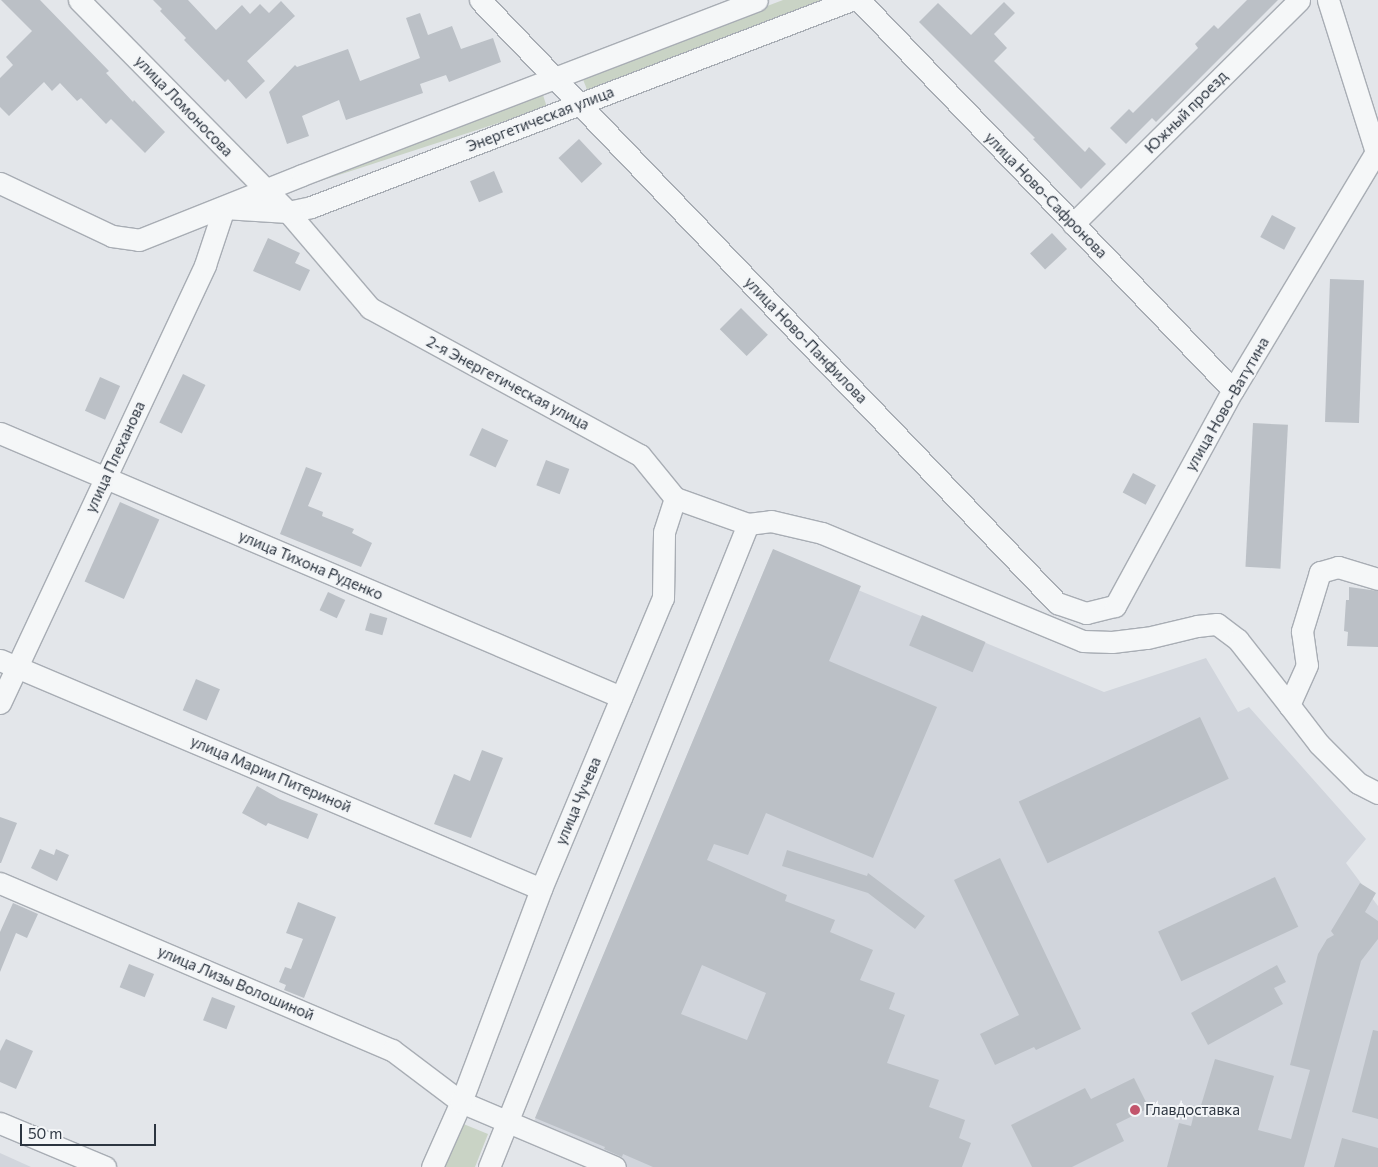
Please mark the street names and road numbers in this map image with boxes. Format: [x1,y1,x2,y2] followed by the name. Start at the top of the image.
[131,52,237,160] street label: улица Ломоносова
[1141,67,1231,157] street label: Южный проезд
[464,83,616,155] street label: Энергетическая улица
[981,128,1111,262] street label: улица Ново-Сафронова
[741,273,871,407] street label: улица Ново-Панфилова
[423,332,593,434] street label: 2-я Энергетическая улица
[1181,334,1273,474] street label: улица Ново-Ватутина
[81,399,149,515] street label: улица Плеханова
[236,526,386,604] street label: улица Тихона Руденко
[188,732,354,816] street label: улица Марии Питериной
[551,754,605,848] street label: улица Чучева
[155,942,317,1024] street label: улица Лизы Волошиной

